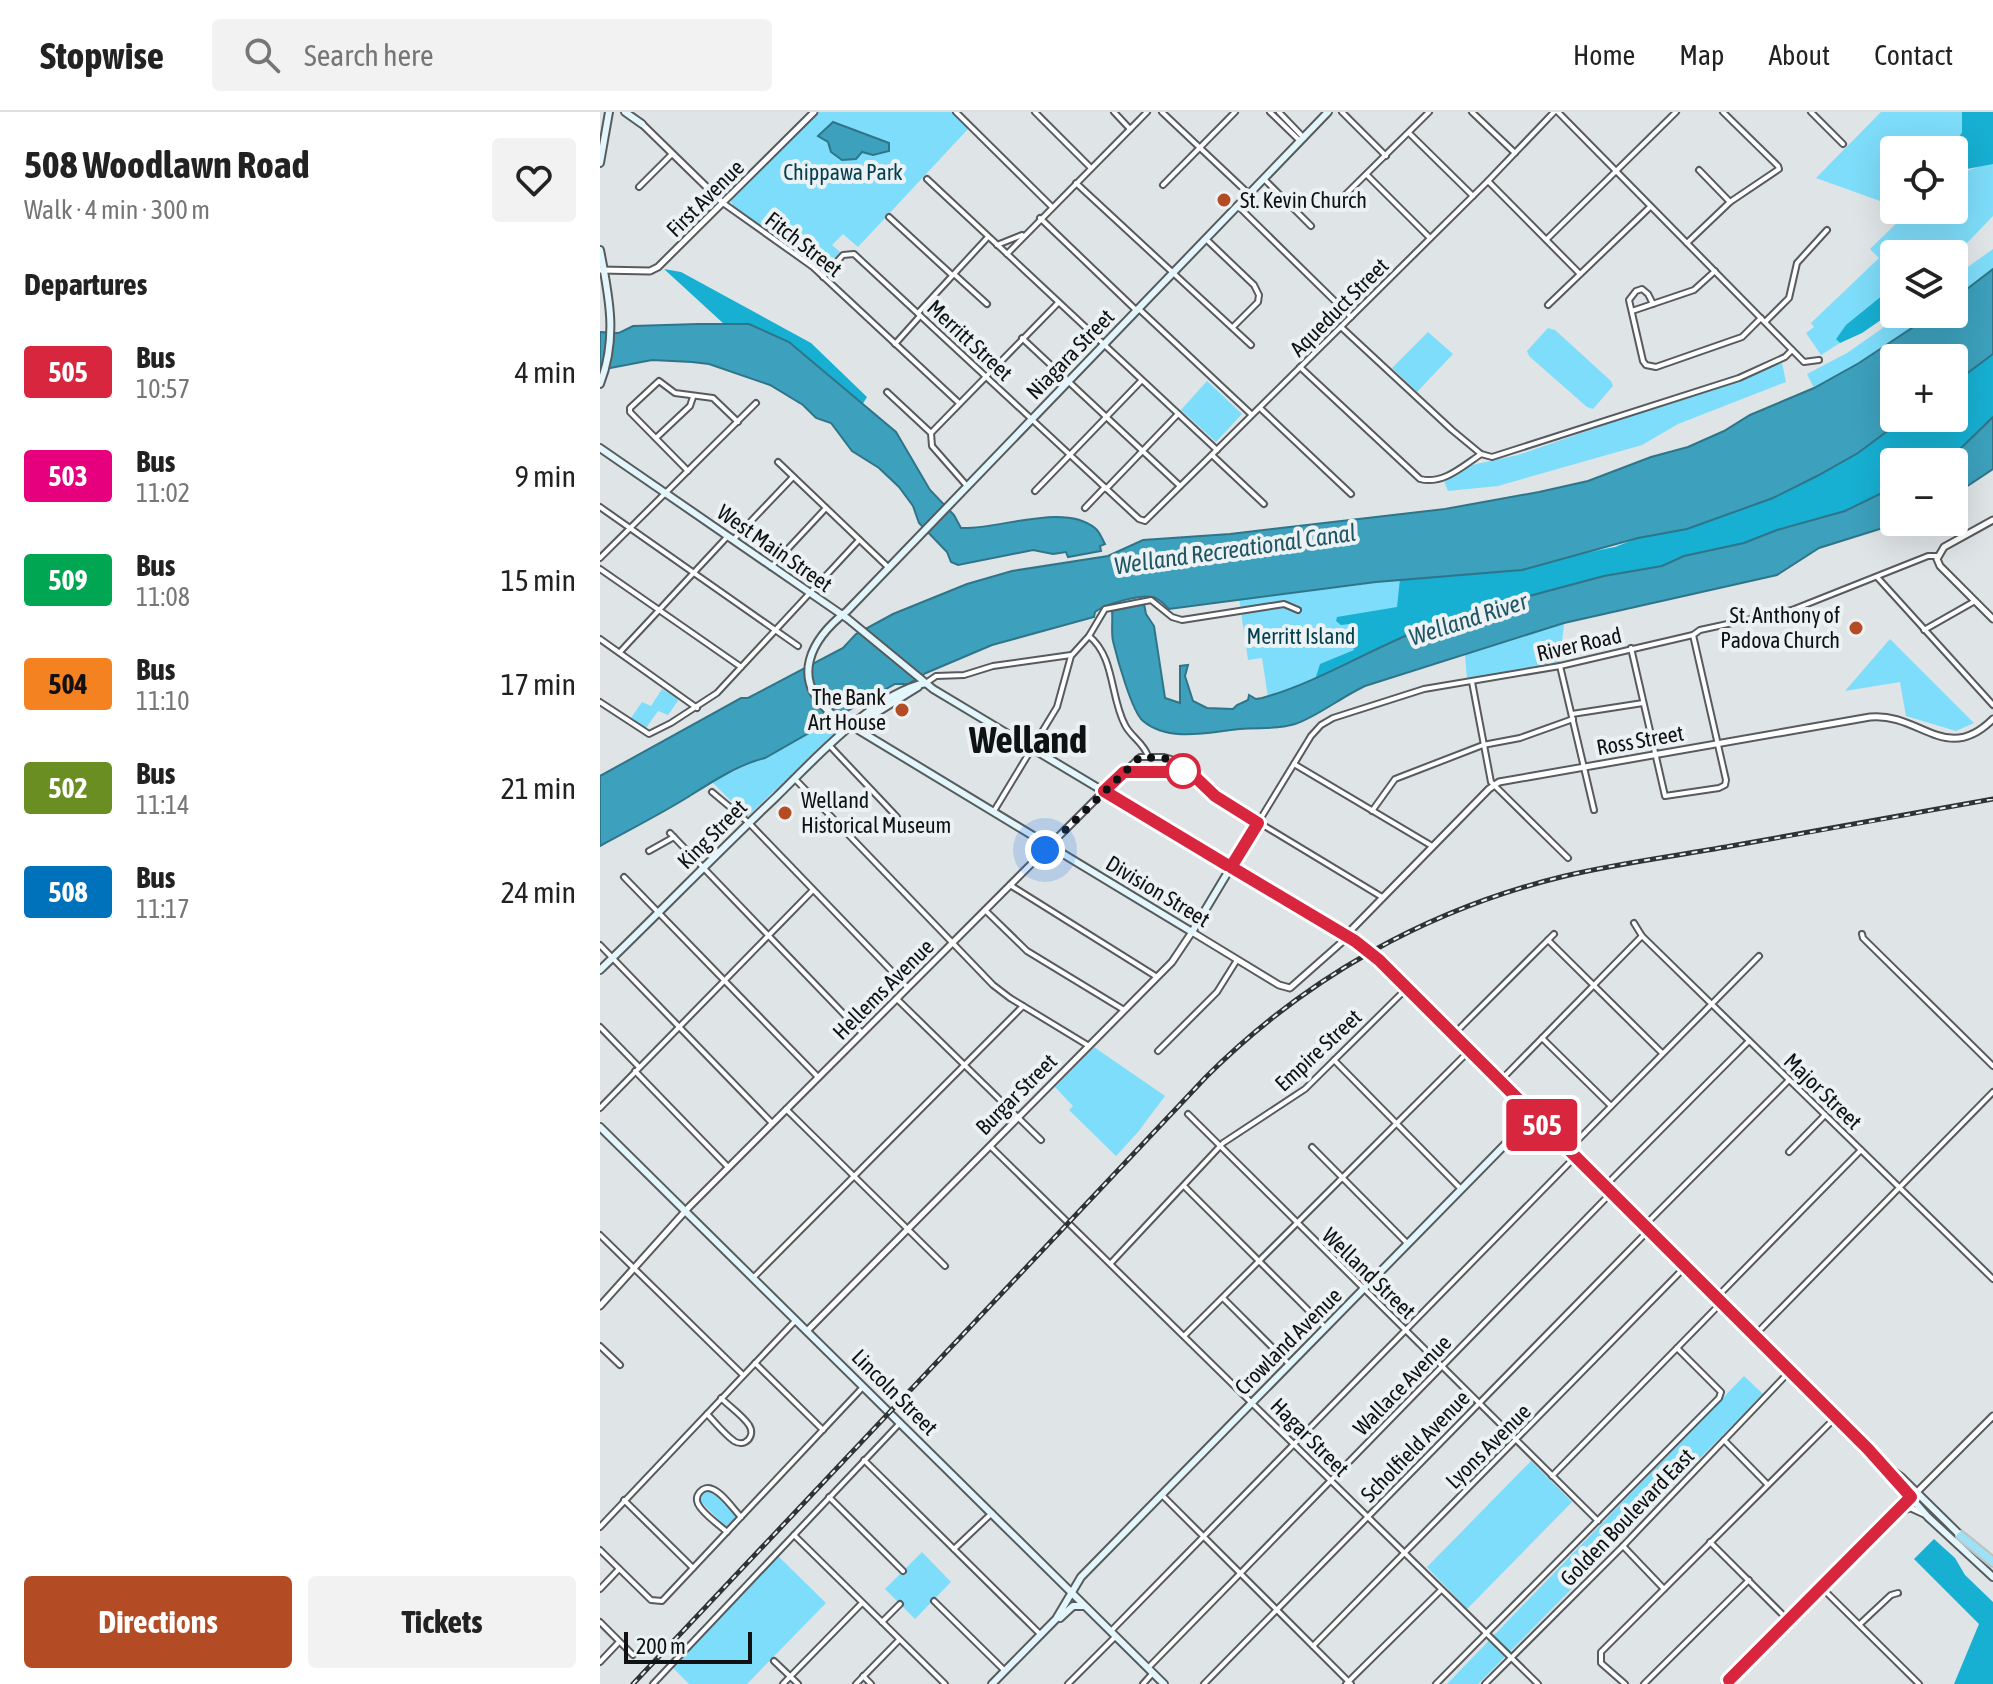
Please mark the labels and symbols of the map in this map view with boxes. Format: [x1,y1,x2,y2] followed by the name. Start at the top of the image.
[661,154,749,242] street label: First Avenue
[783,159,903,185] park label: Chippawa Park
[1240,187,1367,213] place label: St. Kevin Church
[1215,191,1233,209] marker: St. Kevin Church
[760,206,848,282] street label: Fitch Street
[1284,252,1394,362] street label: Aqueduct Street
[922,294,1018,386] street label: Merritt Street
[1021,304,1119,404] street label: Niagara Street
[713,499,837,597] street label: West Main Street
[1112,519,1358,579] water label: Welland Recreational Canal
[1406,587,1531,651] water label: Welland River
[1720,602,1840,653] place label: St. Anthony of Padova Church
[1847,619,1865,637] marker: St. Anthony of Padova Church
[1534,622,1624,666] street label: River Road
[1247,623,1356,649] park label: Merritt Island
[808,684,886,735] place label: The Bank Art House
[893,701,911,719] marker: The Bank Art House
[968,718,1087,761] district label: Welland
[1594,720,1686,760] street label: Ross Street
[1166,754,1200,788] unlabelled marker
[801,787,951,838] place label: Welland Historical Museum
[672,794,752,874] street label: King Street
[776,804,794,822] marker: Welland Historical Museum
[1025,830,1065,870] your location
[1101,850,1215,932] street label: Division Street
[827,933,939,1045] street label: Hellems Avenue
[1269,1004,1367,1096] street label: Empire Street
[970,1048,1062,1140] street label: Burgar Street
[1779,1048,1867,1134] street label: Major Street
[1496,1099,1588,1151] line badge: 505
[1317,1222,1421,1324] street label: Welland Street
[1229,1282,1347,1400] street label: Crowland Avenue
[1348,1329,1456,1441] street label: Wallace Avenue
[847,1344,943,1440] street label: Lincoln Street
[1355,1385,1475,1507] street label: Scholfield Avenue
[1265,1392,1355,1482] street label: Hagar Street
[1440,1398,1536,1494] street label: Lyons Avenue
[1555,1443,1699,1591] street label: Golden Boulevard East
[624,1628,752,1664] scale bar

